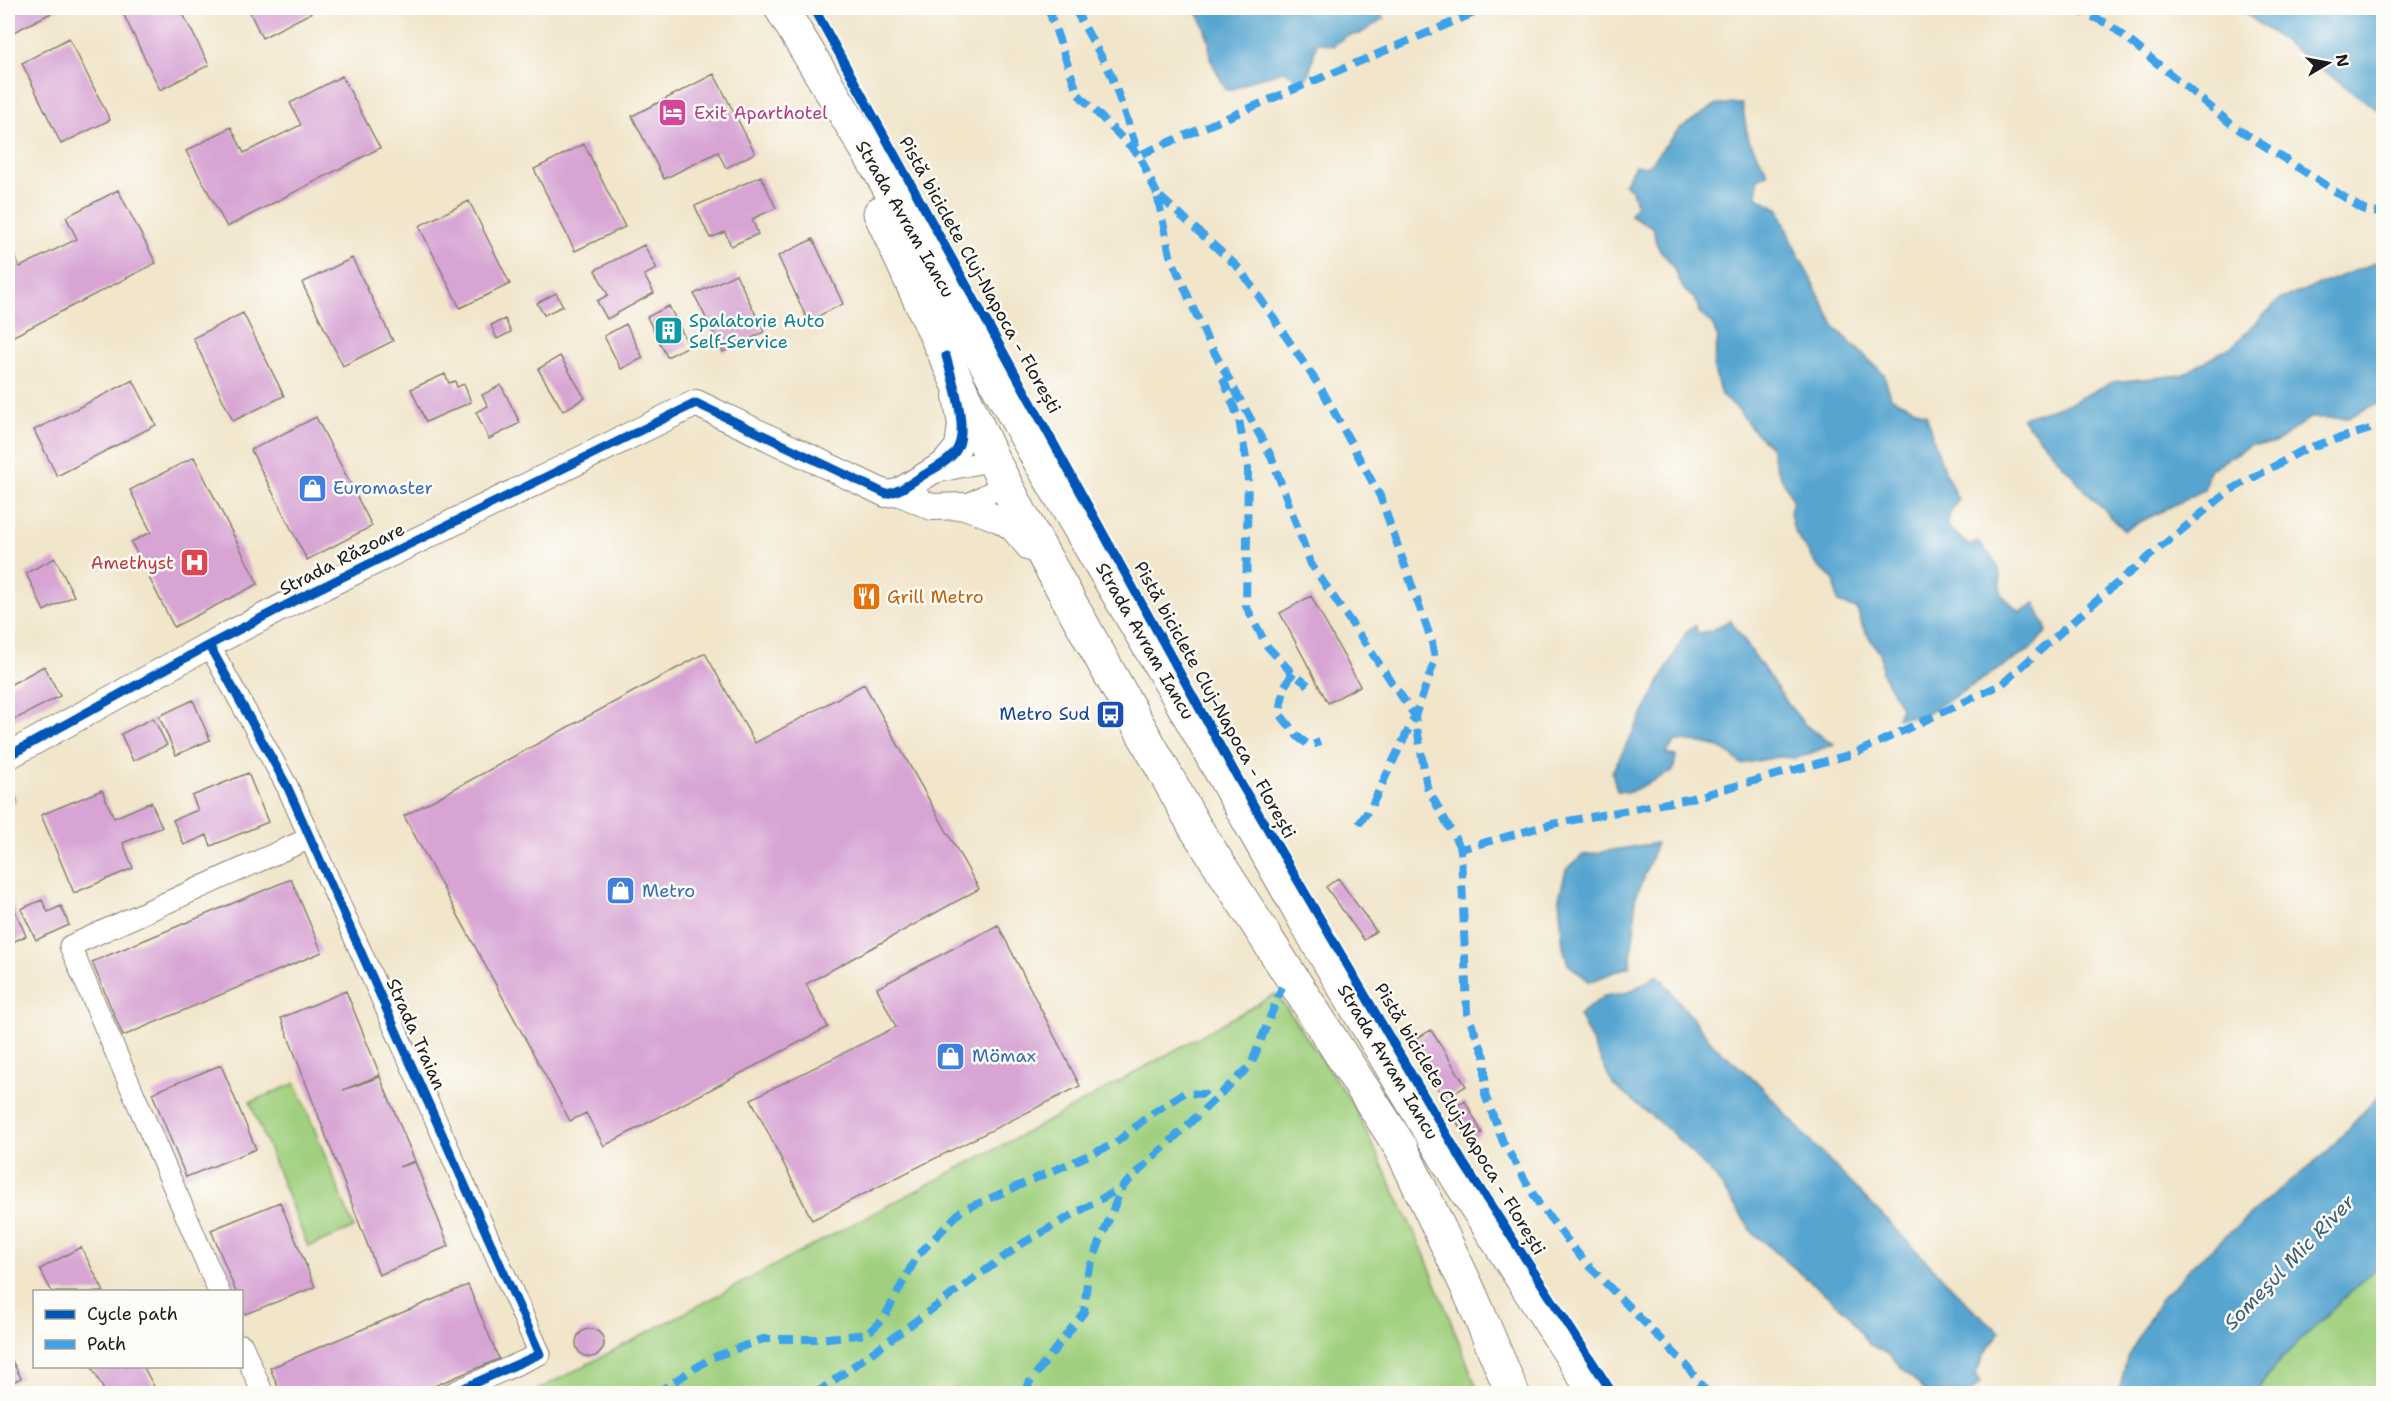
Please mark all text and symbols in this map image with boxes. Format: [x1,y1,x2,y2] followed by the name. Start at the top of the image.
[2298,33,2358,93] north arrow
[2331,52,2354,69] text: N
[657,97,689,129] hotel icon: Exit Aparthotel
[694,101,828,125] place label: Exit Aparthotel
[894,132,1066,418] street label: Pistă biciclete Cluj-Napoca - Florești
[850,136,960,302] street label: Strada Avram Iancu
[689,309,825,354] place label: Spalatorie Auto Self-Service
[652,315,684,347] building icon: Spalatorie Auto Self-Service
[296,472,328,504] shop icon: Euromaster
[333,476,433,500] place label: Euromaster
[275,517,409,601] street label: Strada Răzoare
[179,547,211,579] hospital icon: Amethyst
[91,551,174,575] place label: Amethyst
[1129,557,1301,843] street label: Pistă biciclete Cluj-Napoca - Florești
[1090,558,1200,724] street label: Strada Avram Iancu
[850,581,882,613] restaurant icon: Grill Metro
[887,585,984,609] place label: Grill Metro
[1095,698,1127,730] bus stop icon: Metro Sud
[999,702,1090,726] place label: Metro Sud
[605,875,637,907] shop icon: Metro
[642,879,695,903] place label: Metro
[381,974,451,1094] street label: Strada Traian
[1369,978,1551,1260] street label: Pistă biciclete Cluj-Napoca - Florești
[1332,980,1444,1144] street label: Strada Avram Iancu
[935,1040,967,1072] shop icon: Mömax
[972,1044,1036,1068] place label: Mömax
[2218,1189,2361,1335] water label: Someşul Mic River
[33,1290,243,1368] legend
[87,1302,178,1326] text: Cycle path
[87,1332,126,1356] text: Path

